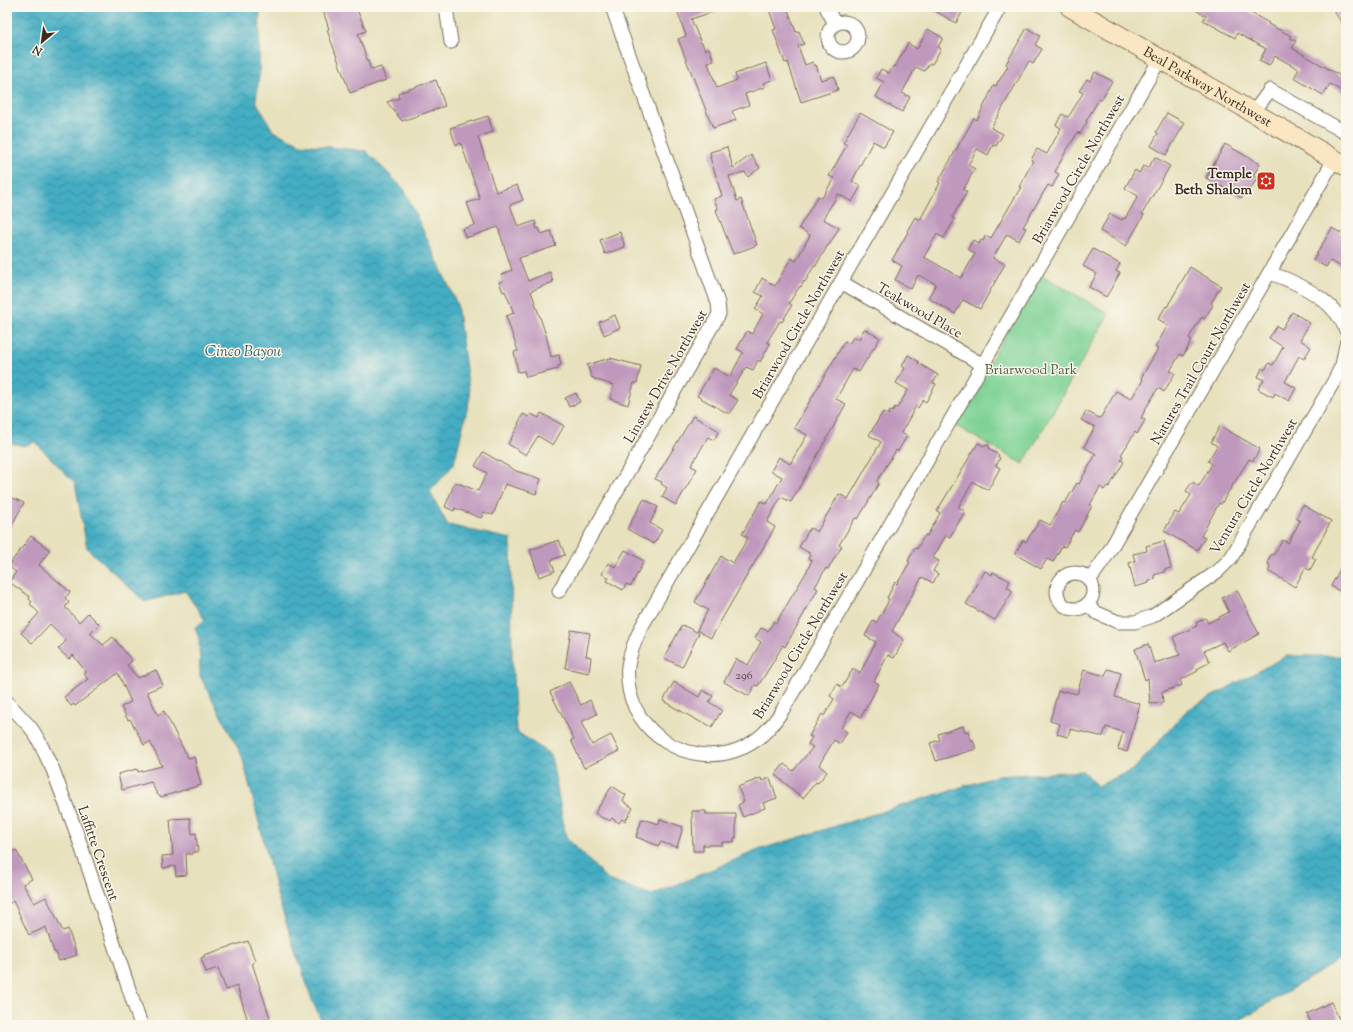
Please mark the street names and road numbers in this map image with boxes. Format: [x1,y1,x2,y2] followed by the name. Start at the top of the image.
[1139,43,1275,133] street label: Beal Parkway Northwest
[1029,92,1131,248] street label: Briarwood Circle Northwest
[749,247,851,403] street label: Briarwood Circle Northwest
[872,279,966,344] street label: Teakwood Place
[1147,279,1257,449] street label: Natures Trail Court Northwest
[620,306,713,447] street label: Linstew Drive Northwest
[1206,415,1303,559] street label: Ventura Circle Northwest
[750,568,854,724] street label: Briarwood Circle Northwest
[71,803,123,904] street label: Laffitte Crescent

